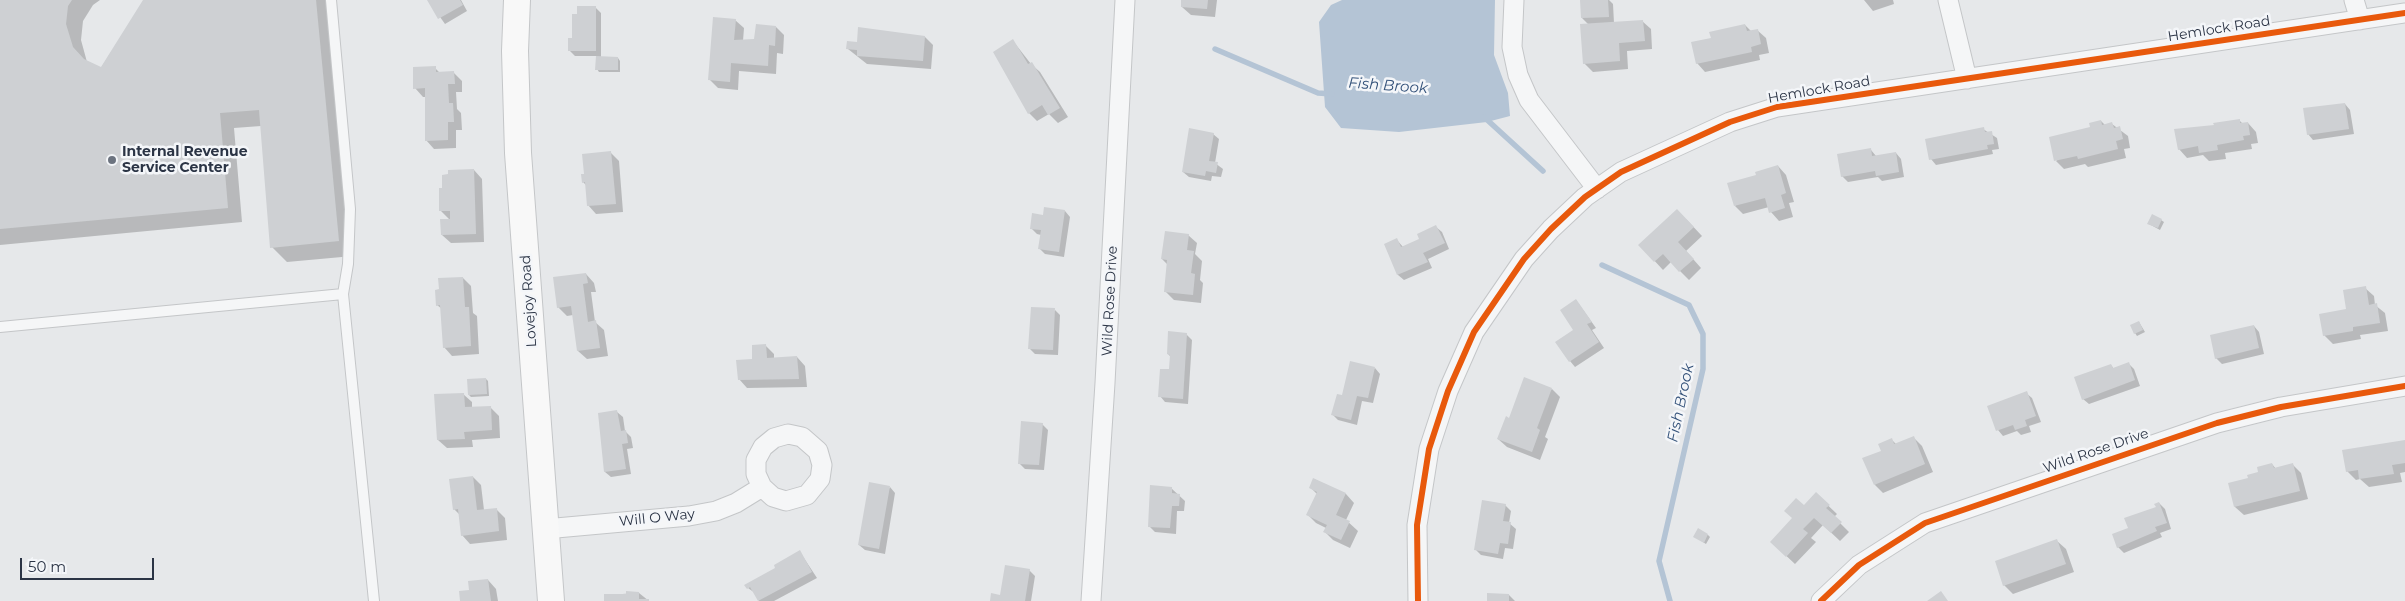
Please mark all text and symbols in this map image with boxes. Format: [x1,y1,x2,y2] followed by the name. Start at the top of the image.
[2166,13,2272,45] street label: Hemlock Road
[1767,73,1871,107] street label: Hemlock Road
[1348,74,1428,98] water label: Fish Brook
[122,144,248,176] place label: Internal Revenue Service Center
[106,154,118,166] marker: Internal Revenue Service Center
[1099,245,1121,357] street label: Wild Rose Drive
[517,254,541,348] street label: Lovejoy Road
[1664,362,1698,444] water label: Fish Brook
[2041,425,2151,477] street label: Wild Rose Drive
[618,506,696,530] street label: Will O Way
[22,548,156,580] scale bar
[28,557,66,576] text: 50 m

